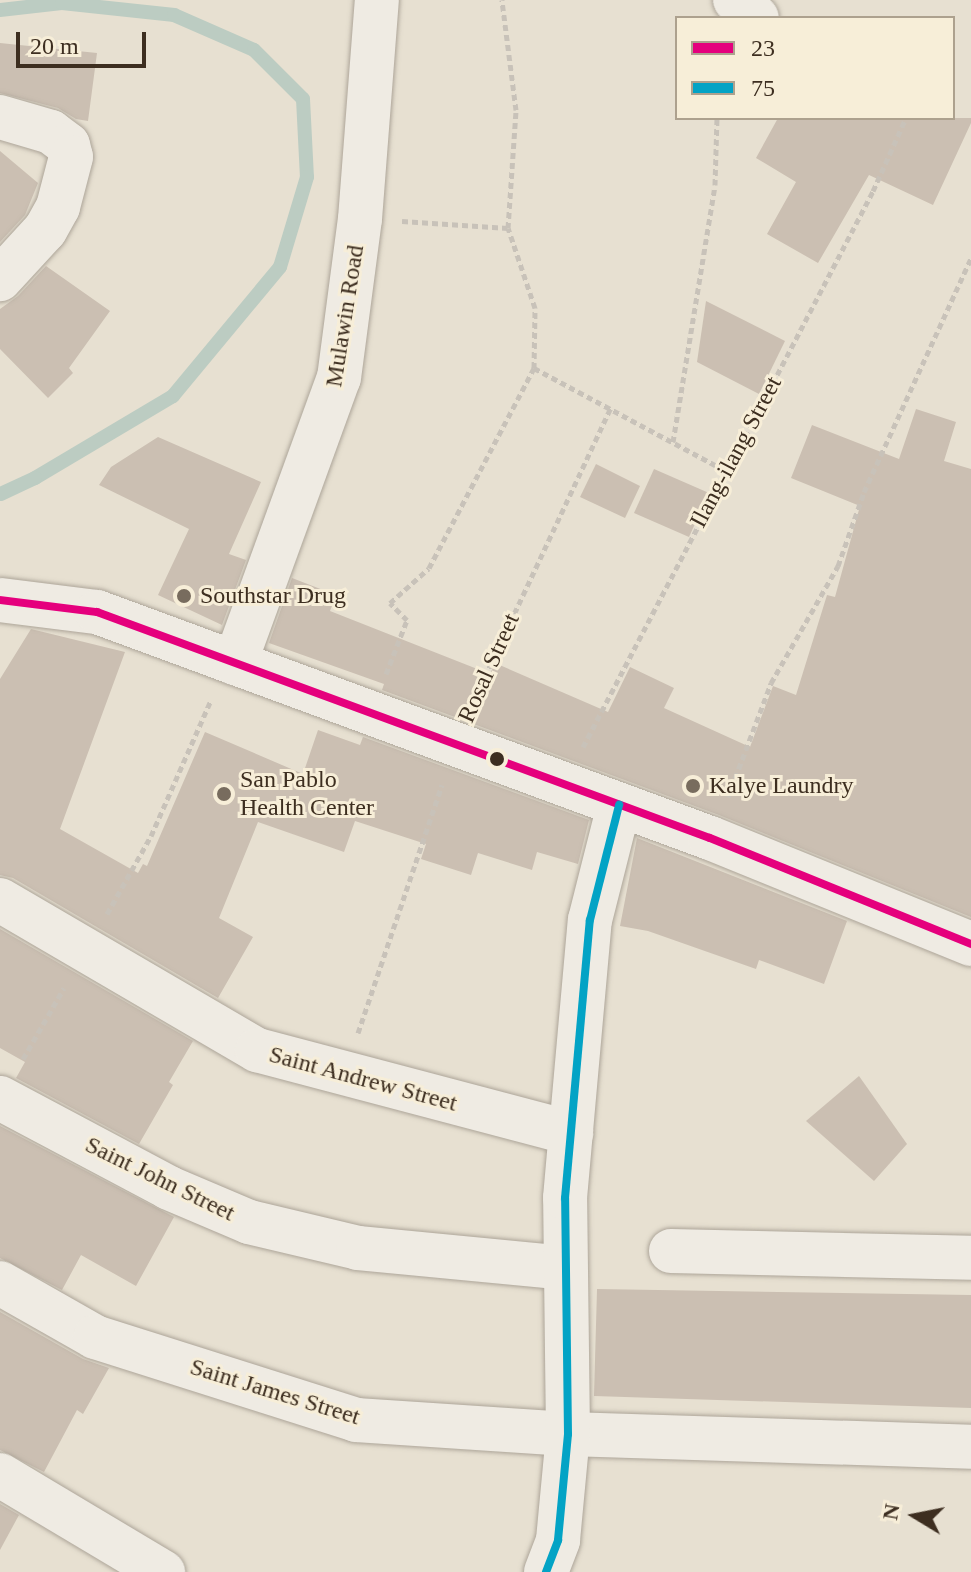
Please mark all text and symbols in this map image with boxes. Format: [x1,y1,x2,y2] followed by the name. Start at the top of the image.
[20,16,150,66] scale bar
[675,16,955,120] legend
[30,33,79,59] text: 20 m
[751,35,775,61] text: 23
[751,75,775,101] text: 75
[320,243,370,389] street label: Mulawin Road
[684,371,788,533] street label: Ilang-ilang Street
[200,582,346,610] place label: Southstar Drug
[175,587,193,605] marker: Southstar Drug
[452,609,526,727] street label: Rosal Street
[489,751,505,767] unlabelled marker
[240,766,374,822] place label: San Pablo Health Center
[709,772,854,800] place label: Kalye Laundry
[684,777,702,795] marker: Kalye Laundry
[215,785,233,803] marker: San Pablo Health Center
[265,1040,461,1118] street label: Saint Andrew Street
[81,1130,239,1228] street label: Saint John Street
[187,1353,363,1431] street label: Saint James Street
[875,1476,955,1556] north arrow
[877,1502,905,1522] text: N

